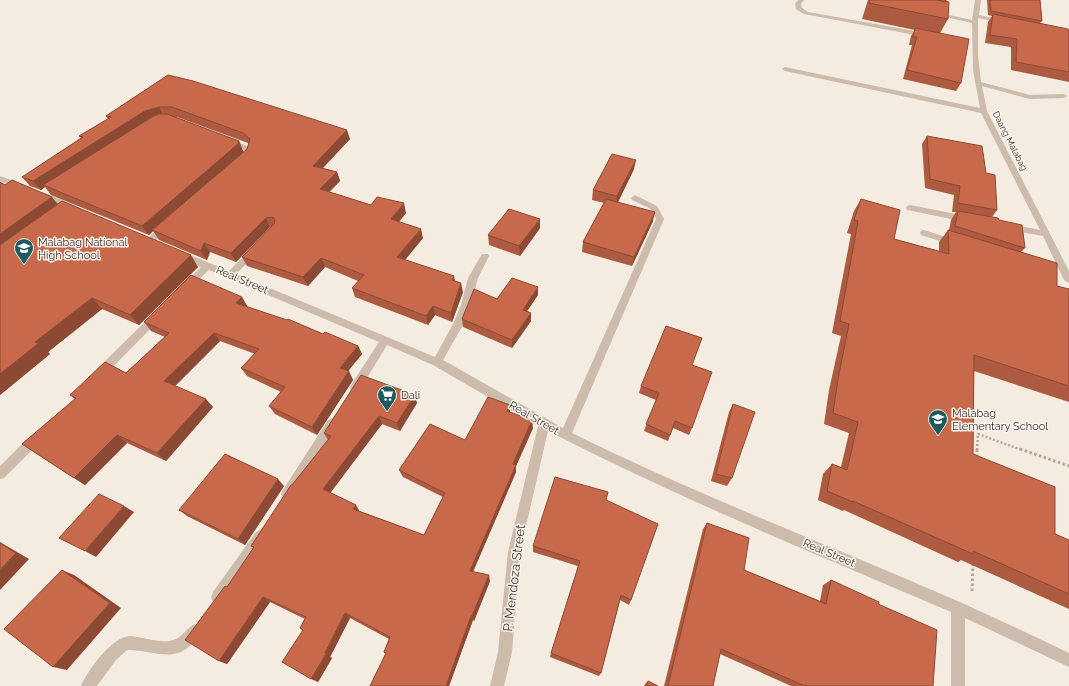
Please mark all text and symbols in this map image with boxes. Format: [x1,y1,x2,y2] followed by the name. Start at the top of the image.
[991,110,1029,172] street label: Daang Malabag
[38,236,127,262] place label: Malabag National High School
[13,237,35,265] school or university icon: Malabag National High School
[214,263,270,297] street label: Real Street
[376,384,398,412] supermarket icon: Dali
[401,389,420,402] place label: Dali
[507,399,562,438] street label: Real Street
[952,407,1048,433] place label: Malabag Elementary School
[927,408,949,436] school or university icon: Malabag Elementary School
[500,523,528,632] street label: P. Mendoza Street
[801,536,857,570] street label: Real Street

